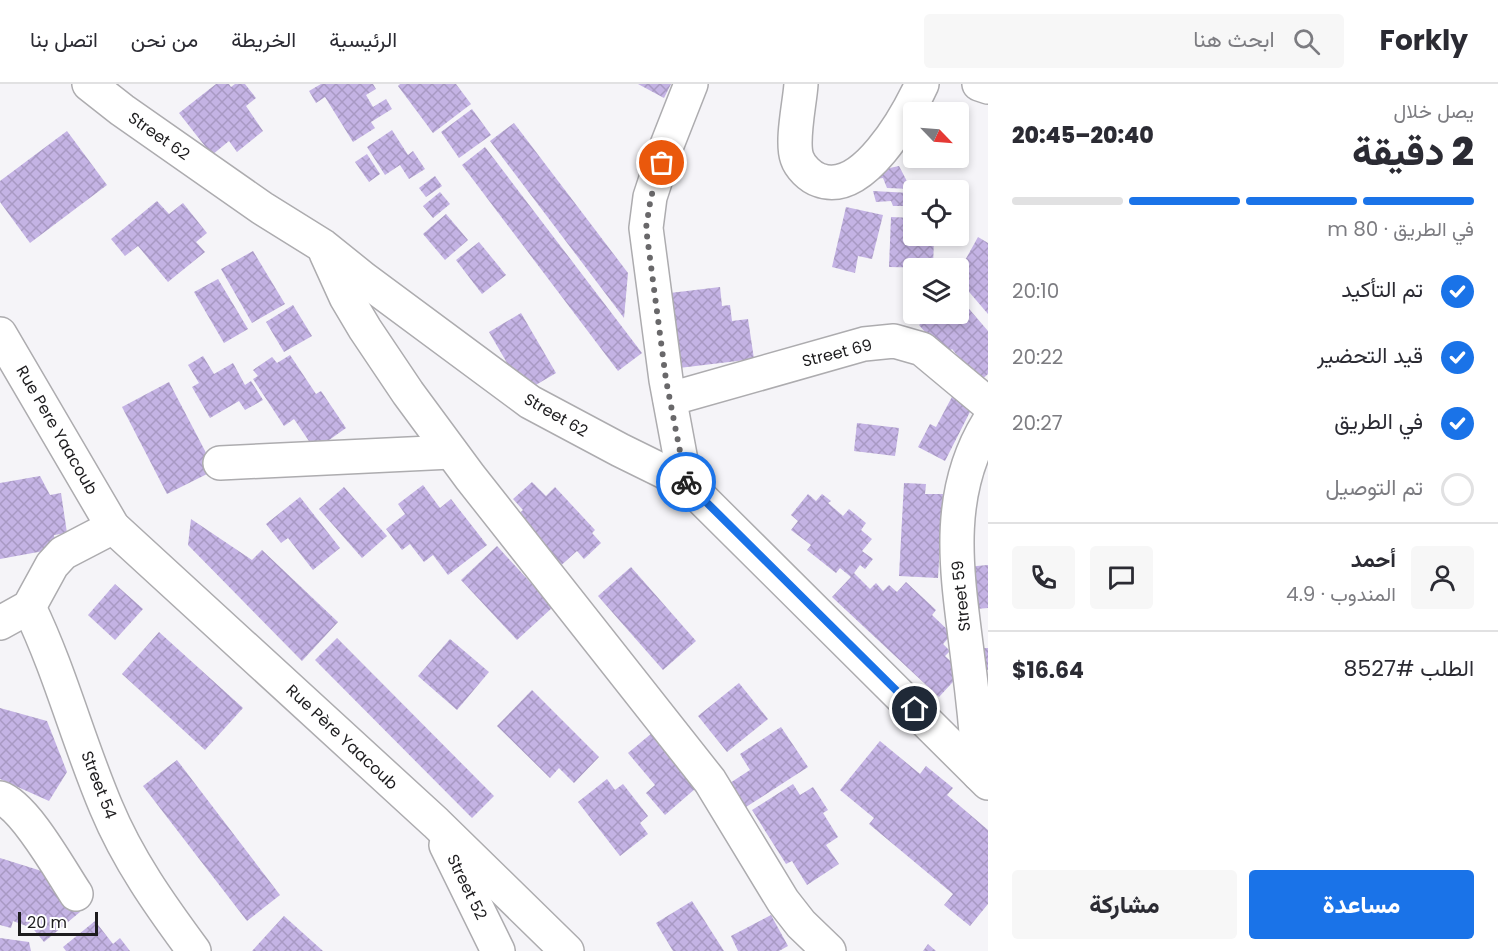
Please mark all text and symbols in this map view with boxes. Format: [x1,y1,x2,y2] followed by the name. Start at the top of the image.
[924,14,1344,68] search box
[1380,21,1468,60] text: Forkly
[1193,24,1275,55] text: ابحث هنا
[30,25,98,54] text: اتصل بنا
[131,25,198,54] text: من نحن
[231,25,296,54] text: الخريطة
[329,25,397,54] text: الرئيسية
[1290,25,1323,58] icon: search
[1394,97,1474,125] text: يصل خلال
[903,102,969,168] north arrow
[903,102,969,324] map controls
[124,106,194,166] street label: Street 62
[1012,120,1154,151] text: 20:40–20:45
[1352,124,1474,179] text: 2 دقيقة
[636,137,687,188] pin
[645,146,678,179] icon: bag
[903,180,969,246] button: locate
[1327,215,1474,243] text: في الطريق · 80 m
[903,258,969,324] button: layers
[1341,274,1423,305] text: تم التأكيد
[1441,275,1474,308] icon: check
[1012,277,1059,305] text: 20:10
[800,333,874,373] street label: Street 69
[1317,340,1423,371] text: قيد التحضير
[1441,341,1474,374] icon: check
[1012,343,1063,371] text: 20:22
[11,361,103,499] street label: Rue Pere Yaacoub
[520,387,592,443] street label: Street 62
[1334,406,1423,437] text: في الطريق
[1441,407,1474,440] icon: check
[1012,409,1063,437] text: 20:27
[656,452,716,512] courier
[670,466,703,499] icon: bike
[1325,472,1423,503] text: تم التوصيل
[1351,544,1396,575] text: أحمد
[1012,546,1075,609] button: phone
[1090,546,1153,609] button: chat
[1411,546,1474,609] button: person
[946,559,976,633] street label: Street 59
[1286,580,1396,608] text: المندوب · 4.9
[1344,653,1474,684] text: الطلب #8527
[1012,655,1084,686] text: $16.64
[281,679,403,795] street label: Rue Père Yaacoub
[889,683,940,734] pin
[898,692,931,725] icon: home
[75,748,123,822] street label: Street 54
[441,850,493,924] street label: Street 52
[1012,870,1237,939] button: مشاركة
[1249,870,1474,939] button: مساعدة
[18,909,98,936] scale bar
[27,911,67,934] text: 20 m

